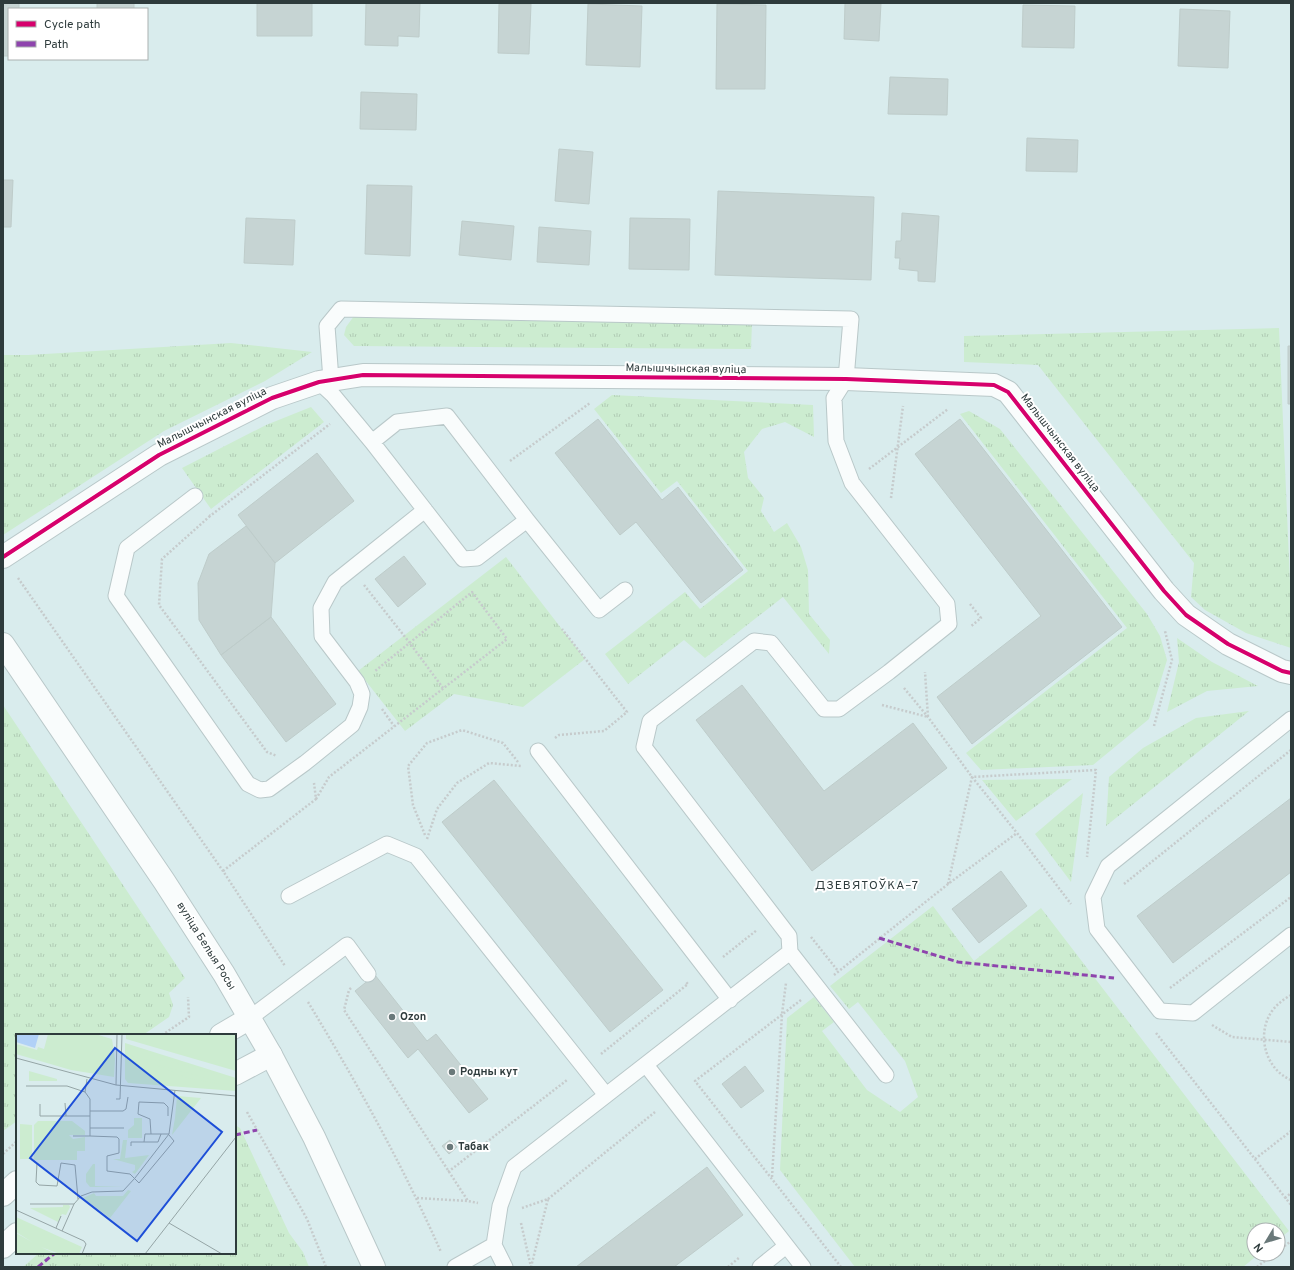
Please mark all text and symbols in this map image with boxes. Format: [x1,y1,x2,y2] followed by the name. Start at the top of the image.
[8,8,148,60] legend
[44,17,101,33] text: Cycle path
[44,37,69,53] text: Path
[626,361,747,377] street label: Малышчынская вуліца
[155,384,269,452] street label: Малышчынская вуліца
[1017,391,1103,495] street label: Малышчынская вуліца
[815,878,919,894] district label: ДЗЕВЯТОЎКА–7
[173,899,239,993] street label: вуліца Белыя Росы
[400,1010,426,1024] place label: Ozon
[387,1012,397,1022] marker: Ozon
[16,1034,236,1254] inset map
[460,1065,518,1079] place label: Родны кут
[447,1067,457,1077] marker: Родны кут
[458,1140,489,1154] place label: Табак
[445,1142,455,1152] marker: Табак
[1246,1222,1286,1262] north arrow
[1251,1240,1267,1255] text: N

